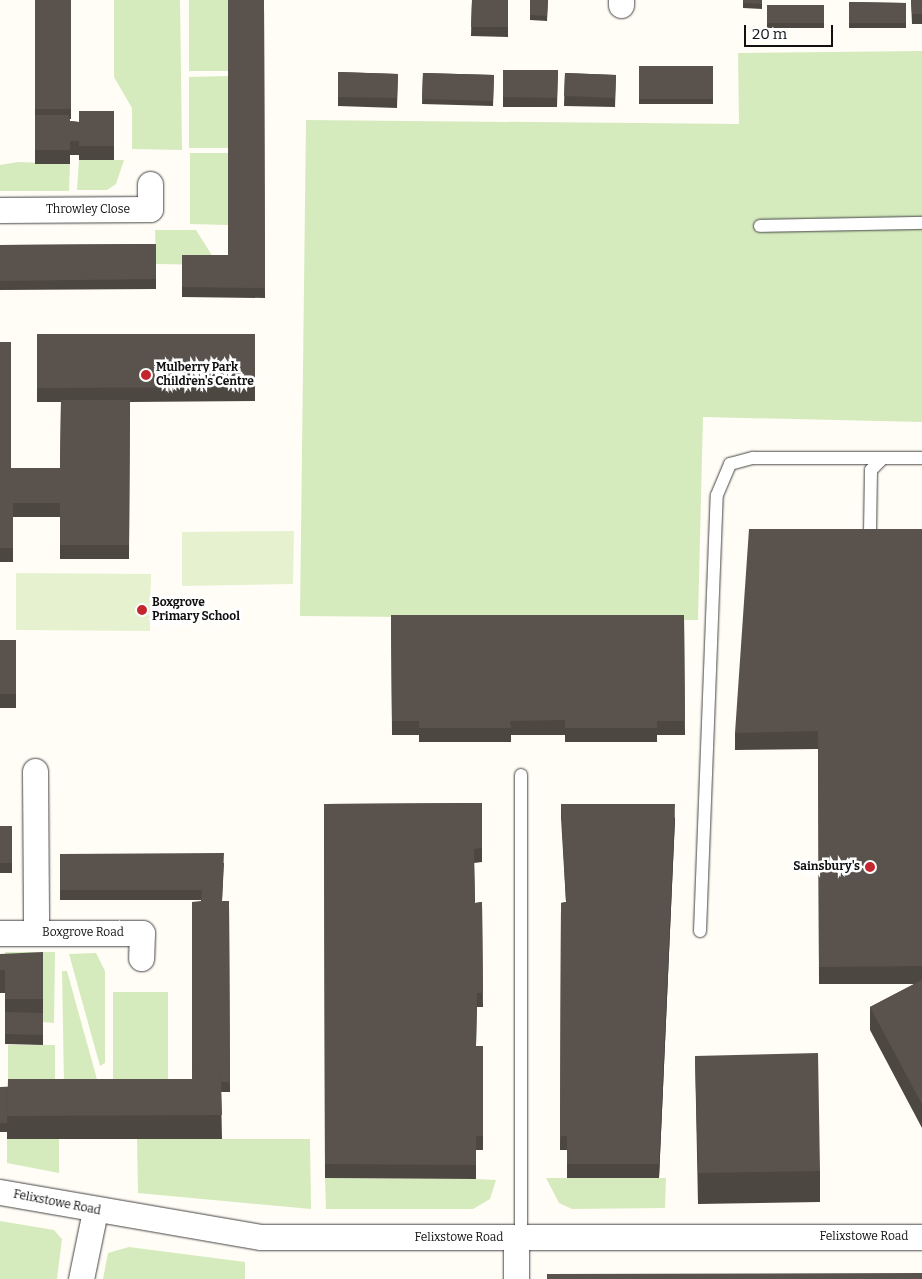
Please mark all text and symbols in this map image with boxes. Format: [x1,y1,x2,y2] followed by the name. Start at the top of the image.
[747,15,836,47] scale bar
[752,25,787,43] text: 20 m
[46,203,130,217] street label: Throwley Close
[156,361,254,389] place label: Mulberry Park Children's Centre
[140,369,152,381] marker: Mulberry Park Children's Centre
[152,596,240,624] place label: Boxgrove Primary School
[136,604,148,616] marker: Boxgrove Primary School
[793,860,860,874] place label: Sainsbury's
[864,861,876,873] marker: Sainsbury's
[42,926,124,940] street label: Boxgrove Road
[12,1187,102,1219] street label: Felixstowe Road
[820,1230,908,1244] street label: Felixstowe Road
[415,1231,503,1245] street label: Felixstowe Road

